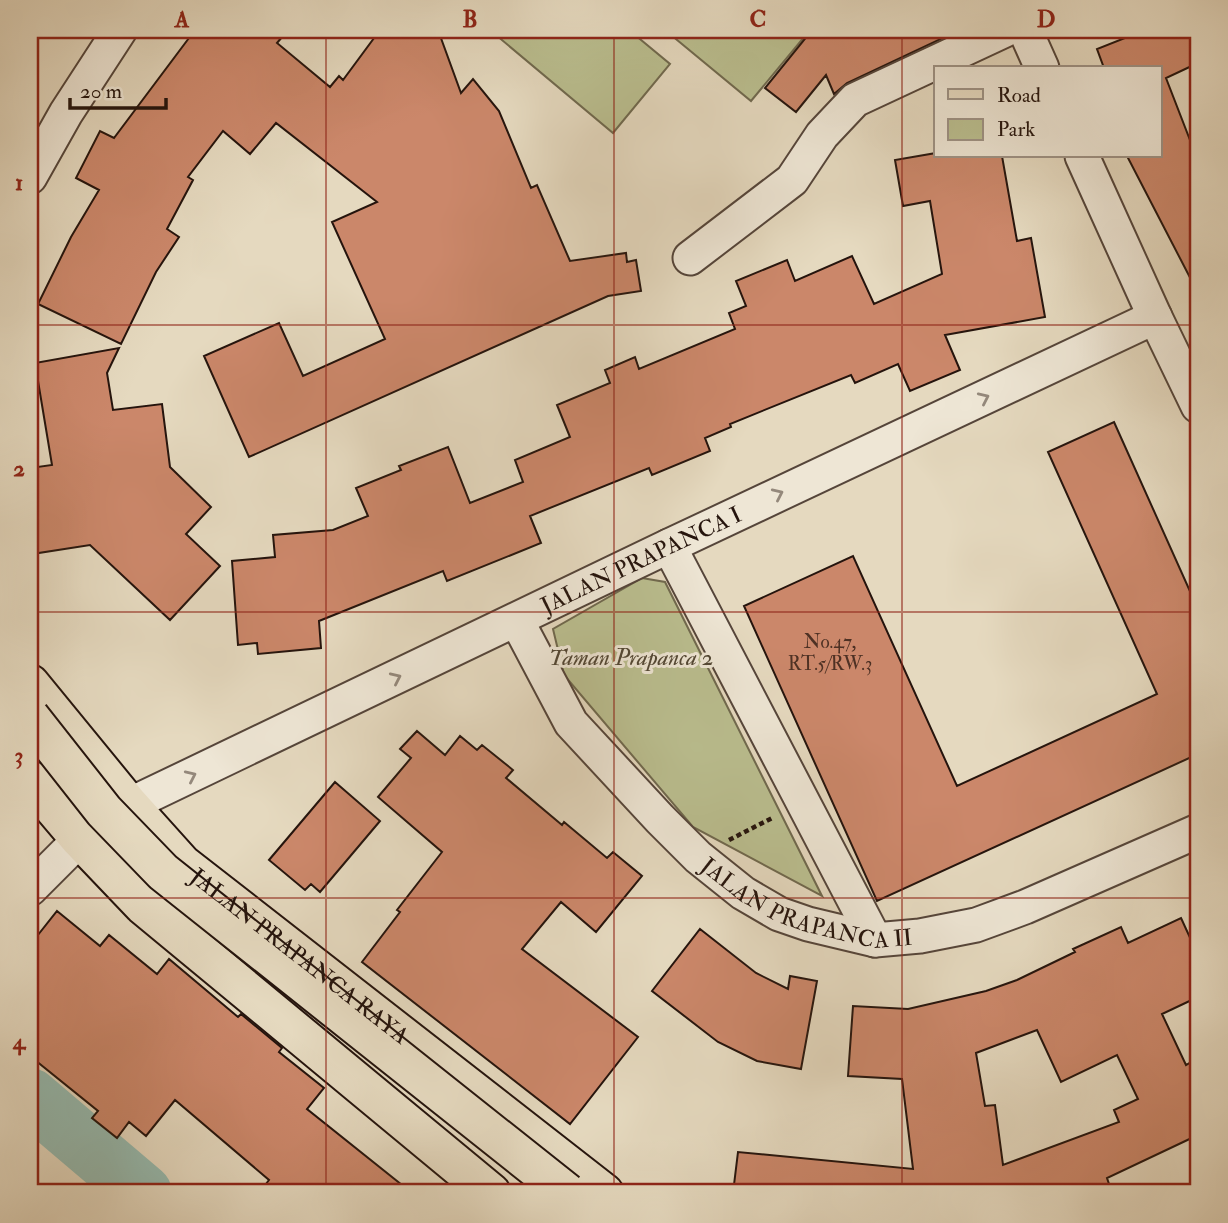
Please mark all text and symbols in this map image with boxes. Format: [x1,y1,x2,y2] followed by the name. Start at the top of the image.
[174,5,190,34] text: A
[462,5,478,34] text: B
[750,5,766,34] text: C
[1037,5,1055,34] text: D
[70,66,166,110] scale bar
[934,66,1162,158] legend
[80,78,122,105] text: 20 m
[997,82,1042,109] text: Road
[997,116,1035,143] text: Park
[15,168,23,197] text: 1
[977,392,989,406] one-way arrow
[13,454,25,483] text: 2
[771,489,783,503] one-way arrow
[535,500,746,621] street label: JALAN PRAPANCA I
[788,630,872,676] house number: No.47, RT.5/RW.3
[549,643,713,672] park label: Taman Prapanca 2
[389,672,401,686] one-way arrow
[15,741,23,770] text: 3
[184,770,196,784] one-way arrow
[694,850,913,955] street label: JALAN PRAPANCA II
[183,861,415,1051] street label: JALAN PRAPANCA RAYA
[12,1027,27,1056] text: 4

